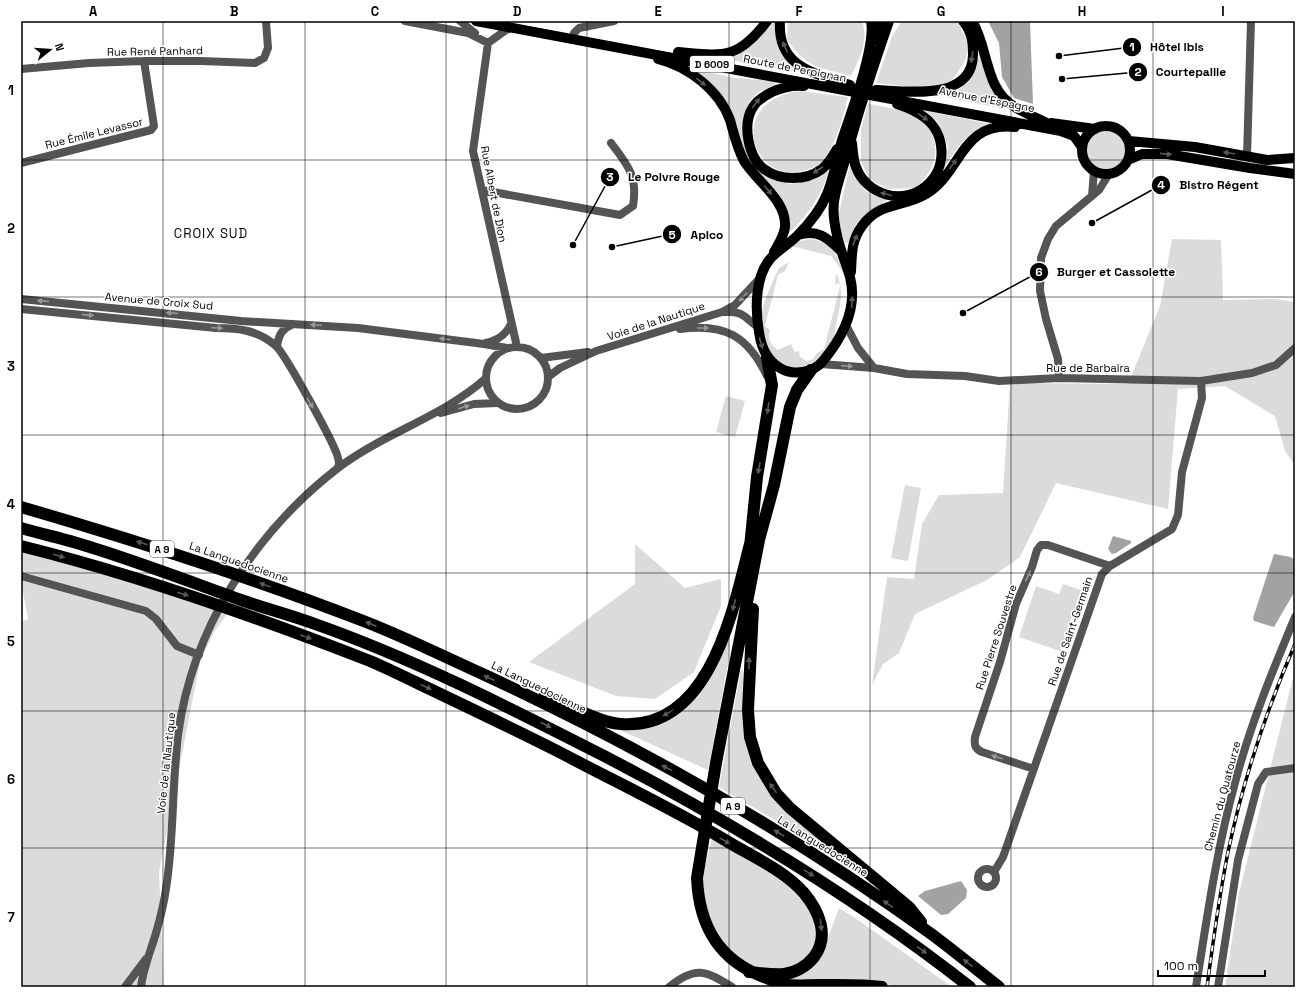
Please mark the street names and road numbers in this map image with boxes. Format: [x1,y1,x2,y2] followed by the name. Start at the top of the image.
[107,43,203,59] street label: Rue René Panhard
[742,51,848,85] street label: Route de Perpignan
[690,56,734,72] road number: D 6009
[938,83,1036,115] street label: Avenue d'Espagne
[44,114,144,152] street label: Rue Émile Levassor
[478,145,510,243] street label: Rue Albert de Dion
[104,289,214,313] street label: Avenue de Croix Sud
[605,299,707,343] street label: Voie de la Nautique
[1046,361,1130,375] street label: Rue de Barbaira
[187,538,291,586] street label: La Languedocienne
[150,541,174,557] road number: A 9
[1045,574,1095,688] street label: Rue de Saint-Germain
[972,583,1020,691] street label: Rue Pierre Souvestre
[489,658,589,716] street label: La Languedocienne
[154,712,178,814] street label: Voie de la Nautique
[1201,739,1243,853] street label: Chemin du Quatourze
[721,798,745,814] road number: A 9
[775,812,871,880] street label: La Languedocienne

